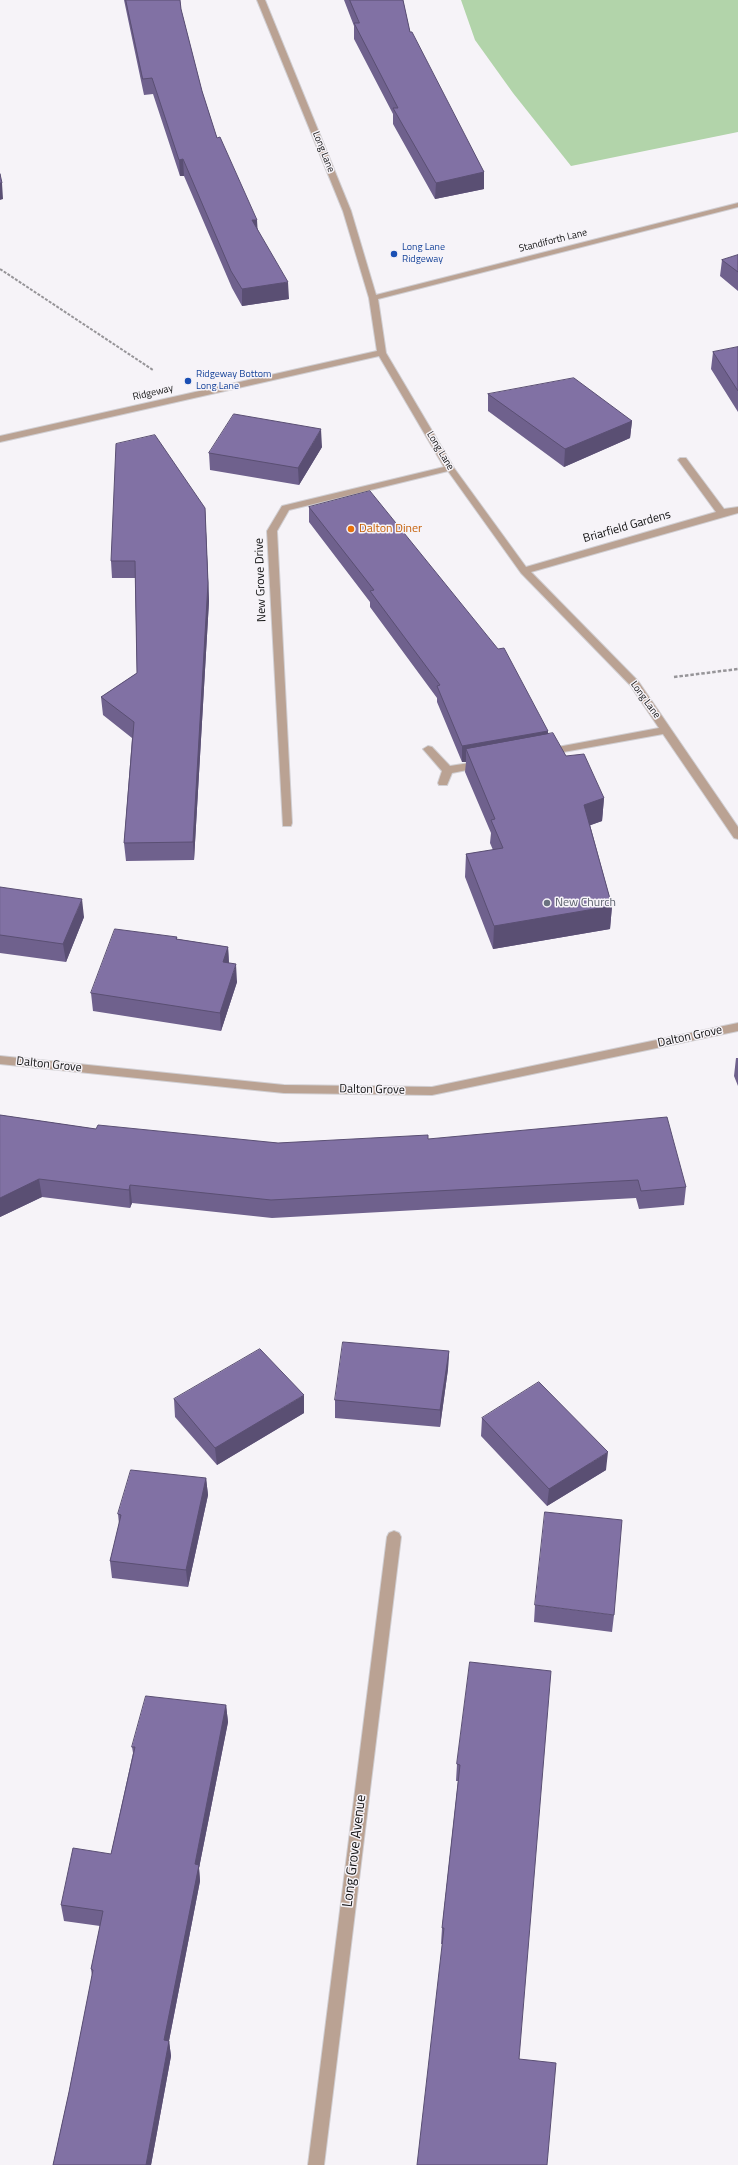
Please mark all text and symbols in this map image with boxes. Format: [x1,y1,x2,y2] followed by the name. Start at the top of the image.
[309,130,337,174] street label: Long Lane
[518,227,588,255] street label: Standiforth Lane
[402,242,445,266] place label: Long Lane Ridgeway
[389,249,399,259] marker: Long Lane Ridgeway
[196,369,271,392] place label: Ridgeway Bottom Long Lane
[183,376,193,386] marker: Ridgeway Bottom Long Lane
[132,383,174,403] street label: Ridgeway
[424,430,456,472] street label: Long Lane
[581,508,673,546] street label: Briarfield Gardens
[359,522,422,536] place label: Dalton Diner
[346,524,356,534] marker: Dalton Diner
[252,538,270,622] street label: New Grove Drive
[628,679,662,721] street label: Long Lane
[555,896,616,910] place label: New Church
[542,898,552,908] marker: New Church
[656,1023,724,1051] street label: Dalton Grove
[16,1054,82,1076] street label: Dalton Grove
[339,1082,405,1098] street label: Dalton Grove
[340,1794,370,1908] street label: Long Grove Avenue

